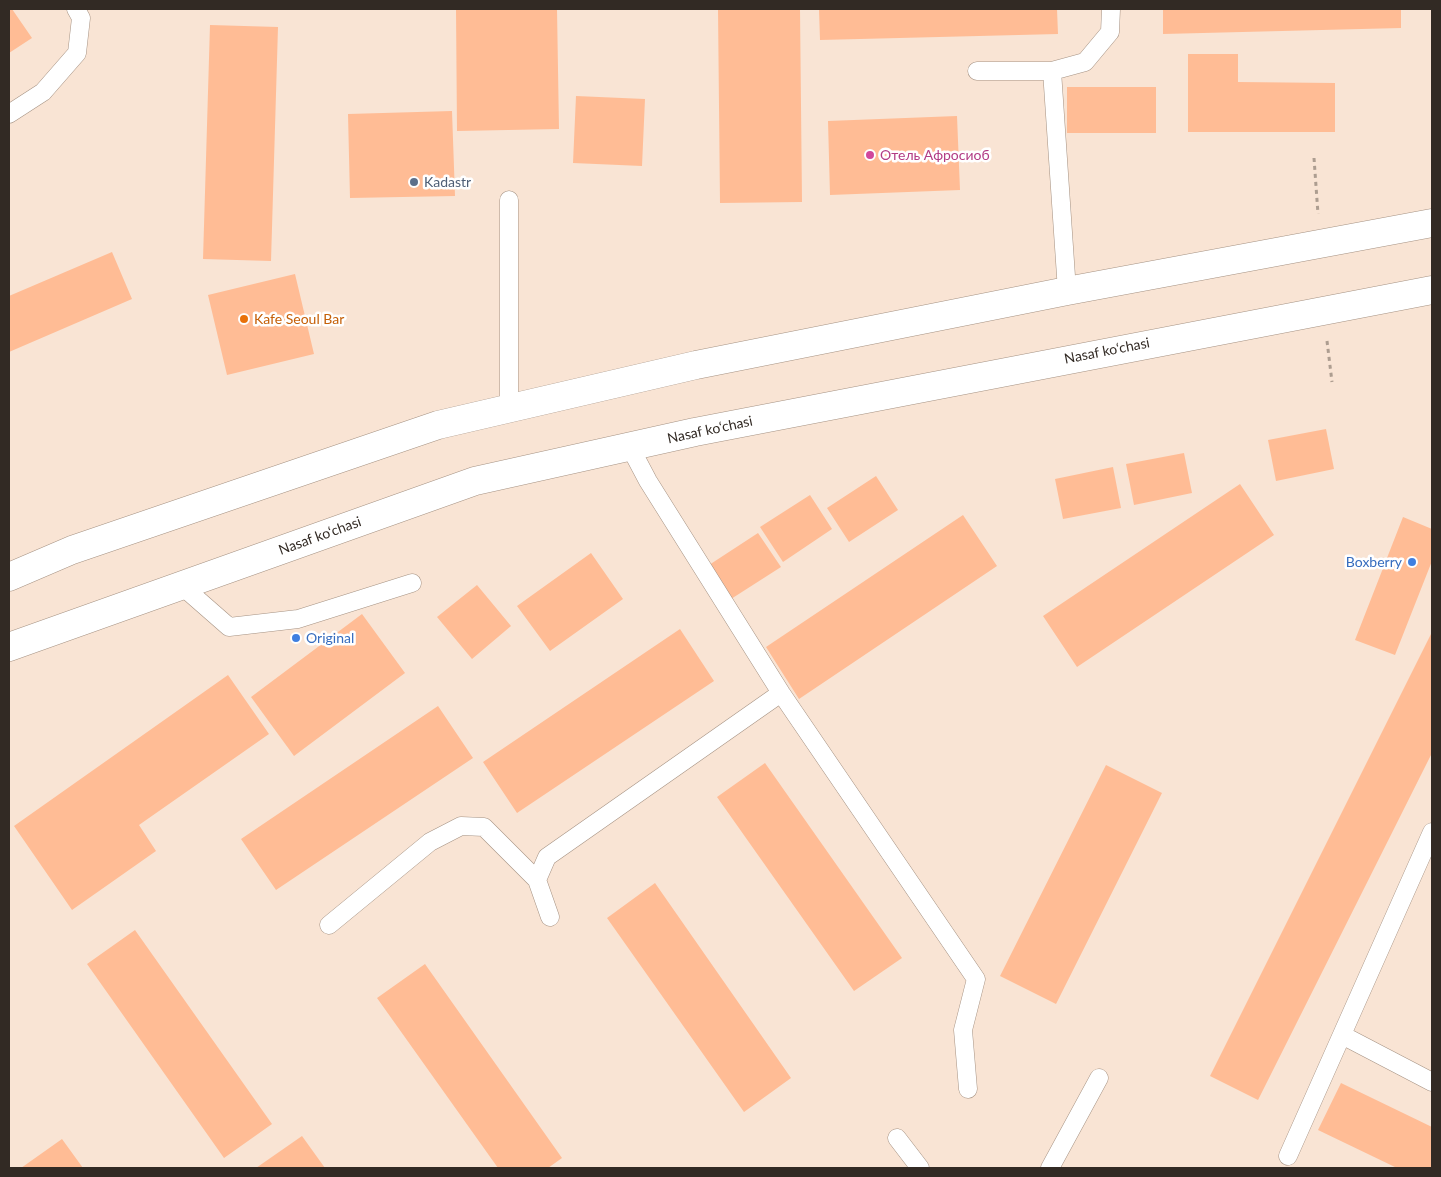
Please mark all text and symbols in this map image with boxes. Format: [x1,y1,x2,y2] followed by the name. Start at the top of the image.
[880,147,990,163] place label: Отель Афросиоб
[864,149,876,161] marker: Отель Афросиоб
[424,174,471,190] place label: Kadastr
[408,176,420,188] marker: Kadastr
[254,311,344,327] place label: Kafe Seoul Bar
[238,313,250,325] marker: Kafe Seoul Bar
[1063,334,1151,368] street label: Nasaf ko‘chasi
[666,413,754,447] street label: Nasaf ko‘chasi
[276,513,364,559] street label: Nasaf ko‘chasi
[1346,554,1402,570] place label: Boxberry
[1406,556,1418,568] marker: Boxberry
[306,630,354,646] place label: Original
[290,632,302,644] marker: Original

